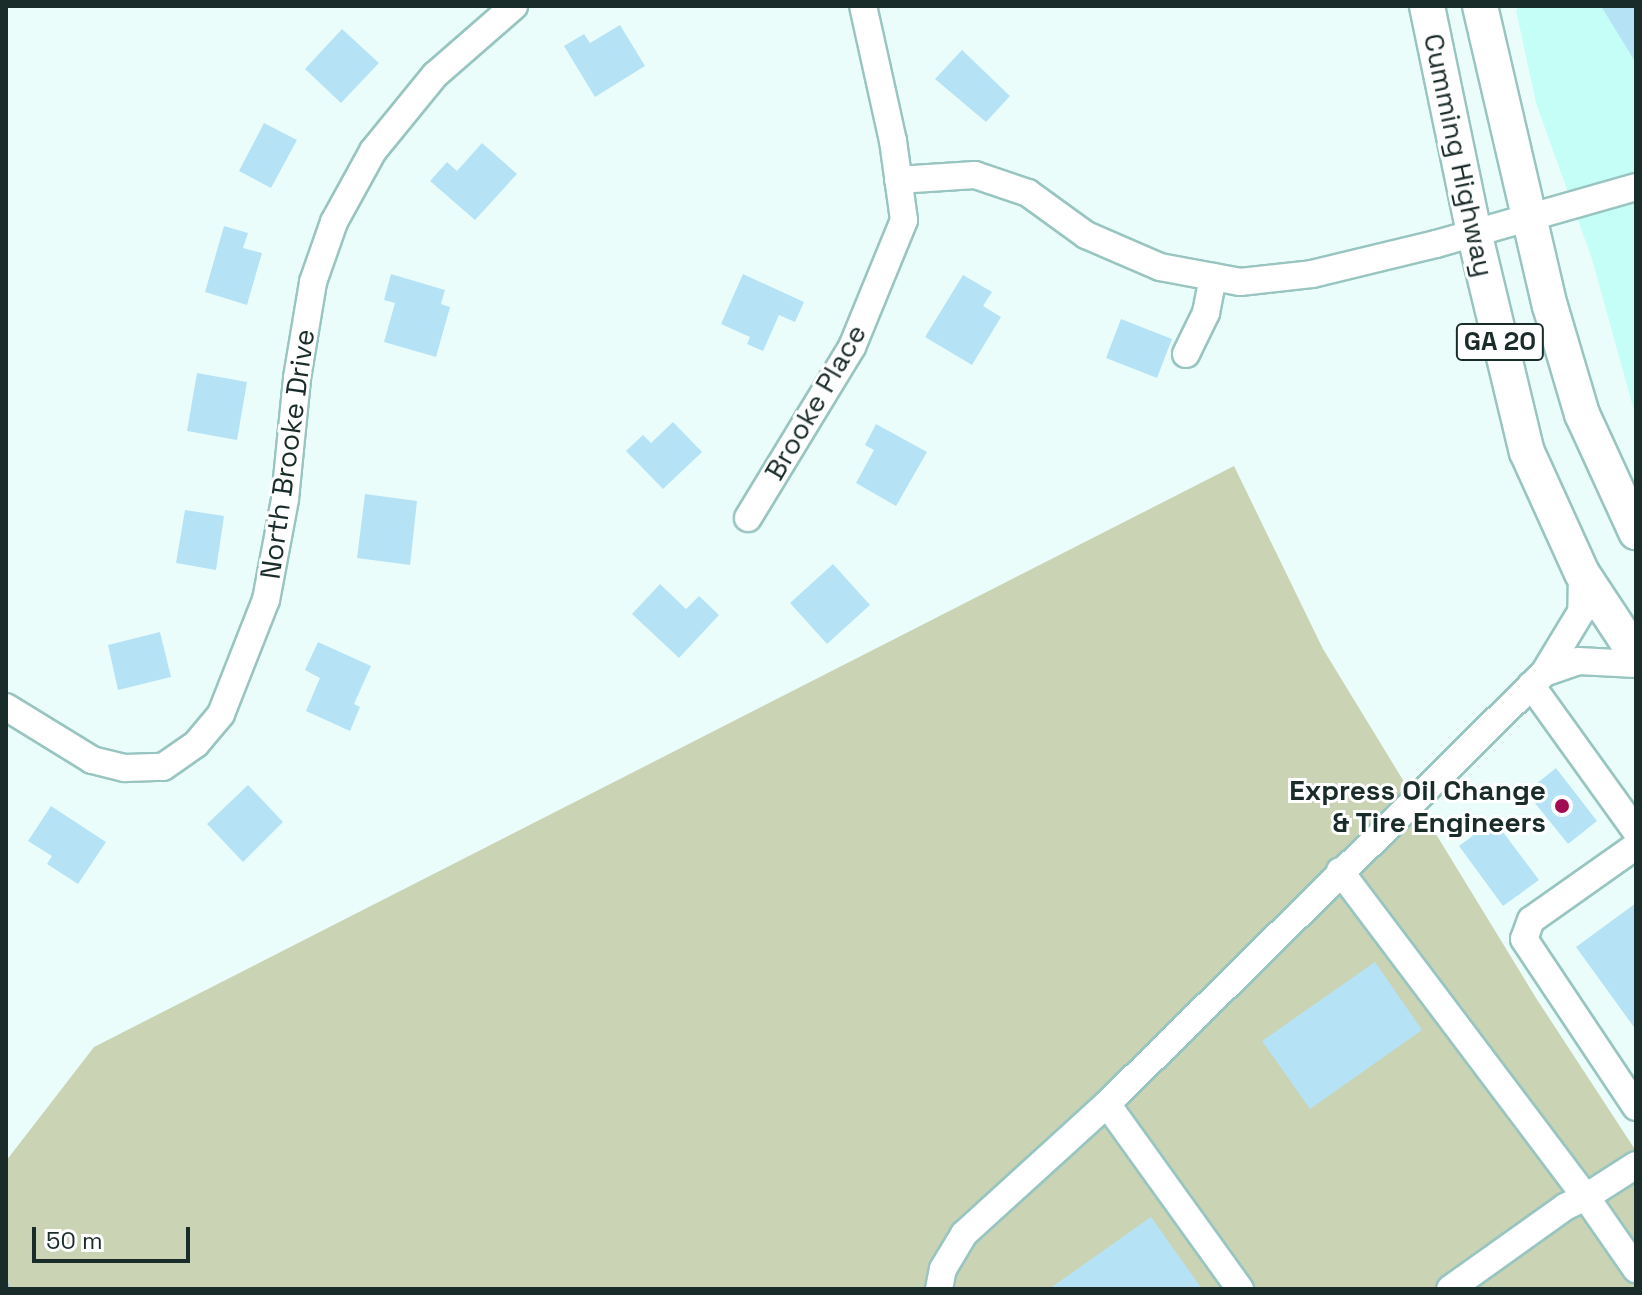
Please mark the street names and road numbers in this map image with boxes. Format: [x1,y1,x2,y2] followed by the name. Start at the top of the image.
[1417,30,1501,280] street label: Cumming Highway
[757,318,873,486] street label: Brooke Place
[1454,320,1546,364] road number: GA 20
[253,327,321,581] street label: North Brooke Drive

